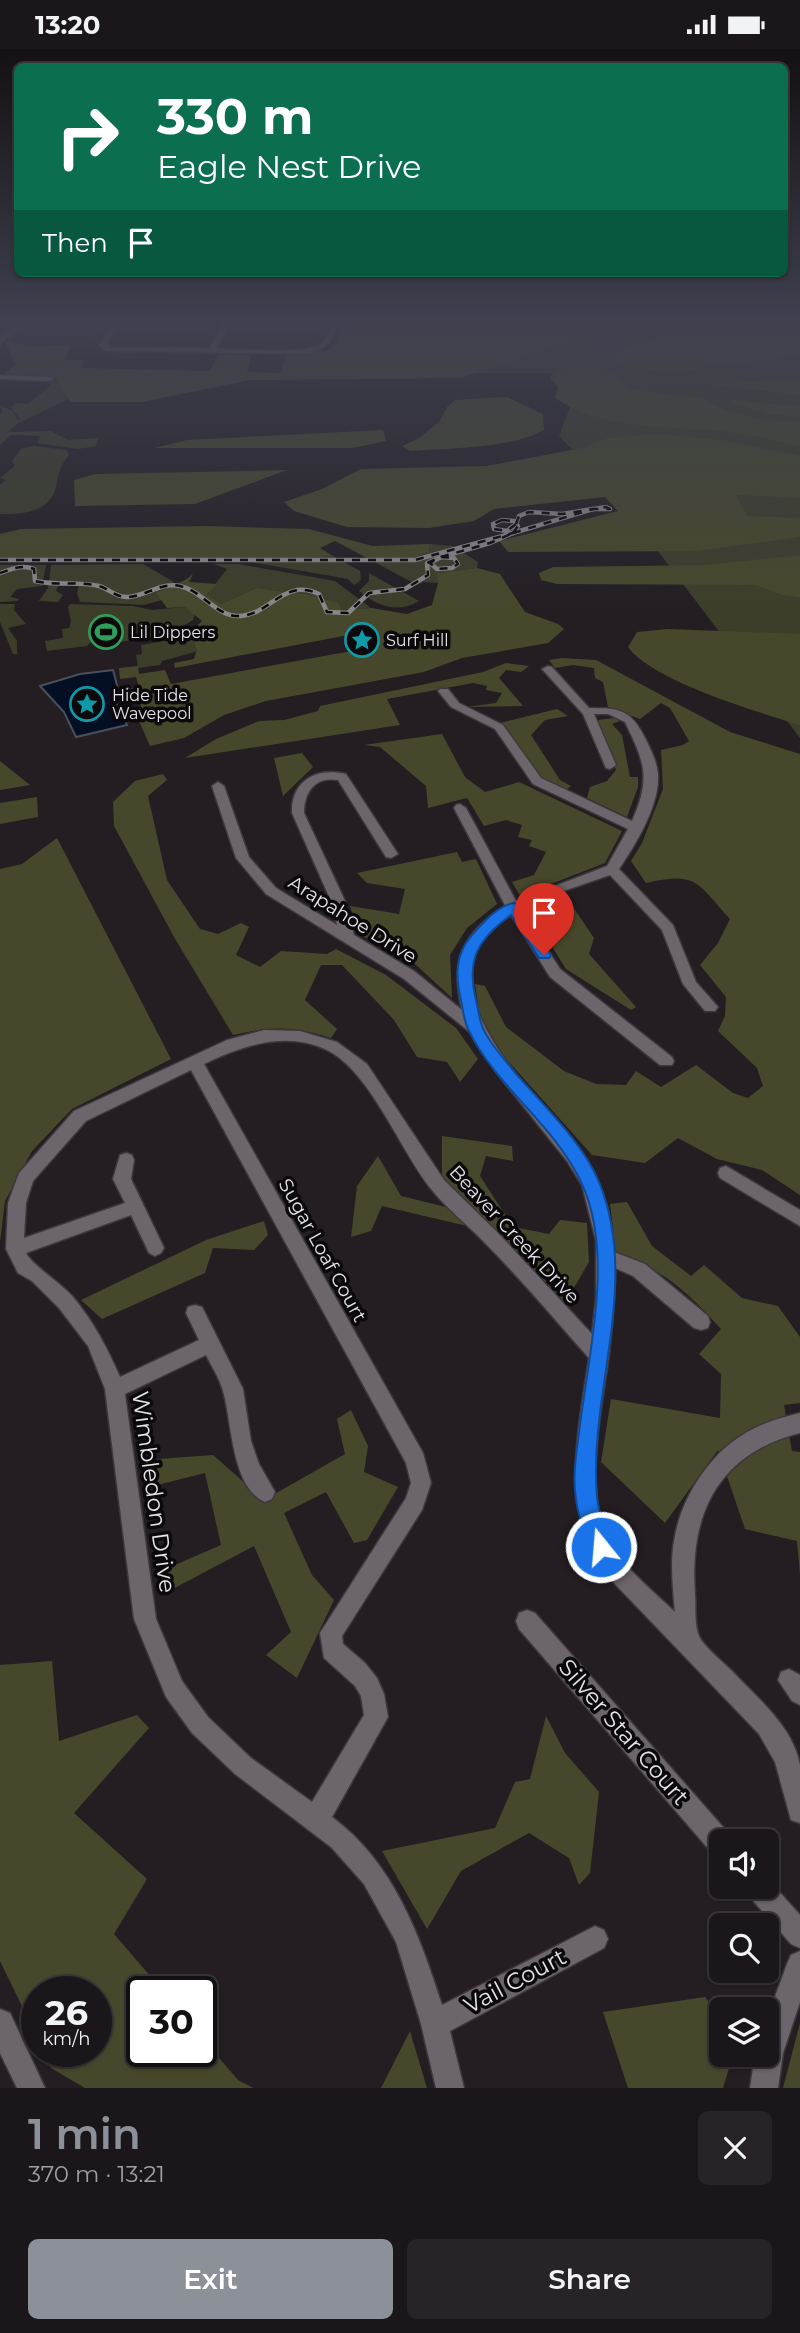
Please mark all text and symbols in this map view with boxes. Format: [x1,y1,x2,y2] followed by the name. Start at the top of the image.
[35,9,100,41] text: 13:20
[157,87,313,146] text: 330 m
[42,91,133,182] icon: right
[157,147,421,186] text: Eagle Nest Drive
[122,224,160,262] icon: arrive
[42,227,108,259] text: Then
[87,613,125,651] sports icon: Lil Dippers
[343,621,381,659] place icon: Surf Hill
[130,623,215,642] place label: Lil Dippers
[386,631,449,650] place label: Surf Hill
[68,685,106,723] place icon: Hide Tide Wavepool
[112,686,192,723] place label: Hide Tide Wavepool
[284,871,421,968] street label: Arapahoe Drive
[514,883,574,955] pin
[525,894,563,932] icon: arrive
[445,1160,585,1308] street label: Beaver Creek Drive
[274,1175,372,1326] street label: Sugar Loaf Court
[126,1389,182,1595] street label: Wimbledon Drive
[564,1510,638,1584] position arrow
[553,1653,695,1811] street label: Silver Star Court
[709,1829,779,2067] map controls
[709,1829,779,1899] button: sound
[709,1913,779,1983] button: search
[459,1943,571,2019] street label: Vail Court
[126,1976,217,2067] speed limit sign: 30
[45,1991,88,2034] text: 26
[709,1997,779,2067] button: layers
[42,2028,91,2050] text: km/h
[28,2108,141,2160] text: 1 min
[698,2111,772,2185] button: close
[28,2160,165,2188] text: 370 m · 13:21
[28,2239,393,2319] button: Exit
[407,2239,772,2319] button: Share

